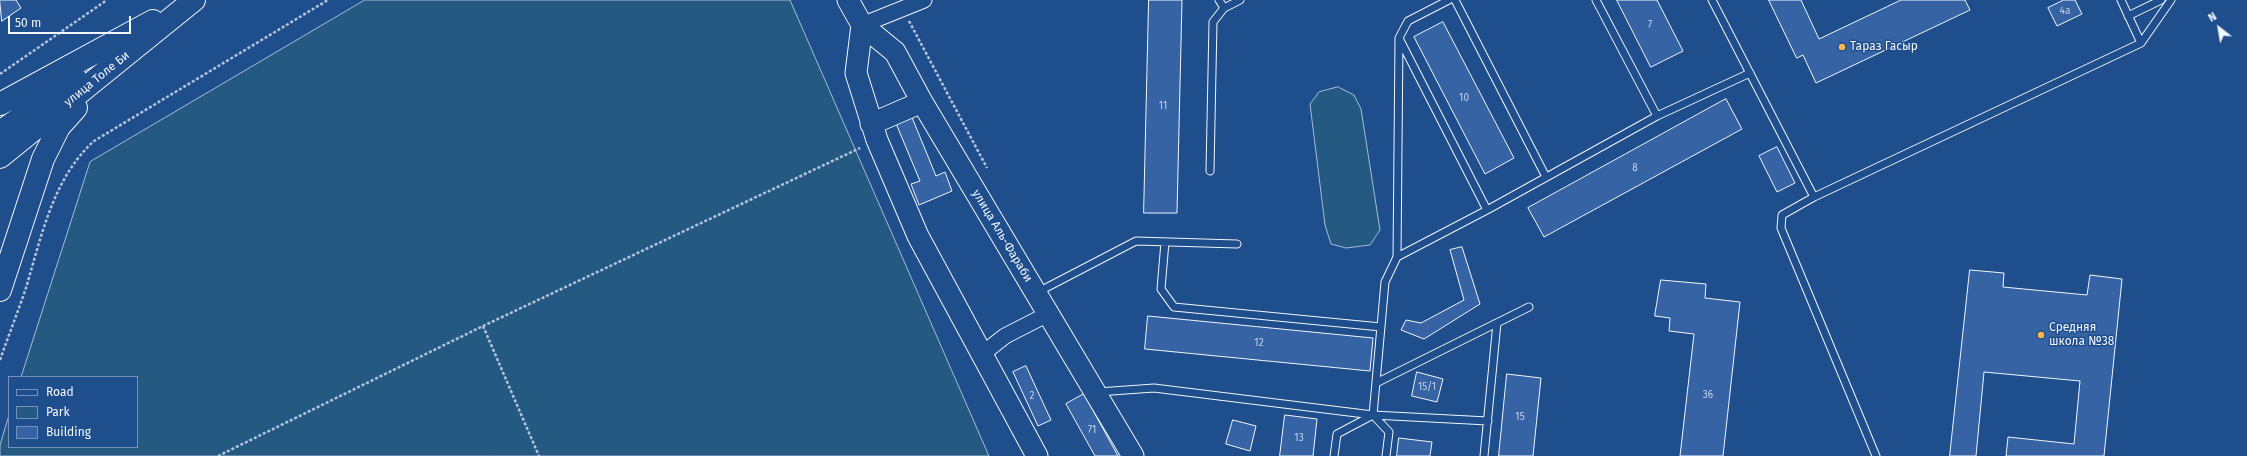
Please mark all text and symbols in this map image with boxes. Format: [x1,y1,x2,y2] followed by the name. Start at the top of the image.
[2060,5,2070,17] house number: 4а
[10,8,133,34] scale bar
[2199,8,2239,48] north arrow
[2206,10,2219,25] text: N
[15,16,41,30] text: 50 m
[1648,19,1652,31] house number: 7
[1850,40,1918,54] place label: Тараз Гасыр
[1837,42,1847,52] marker: Тараз Гасыр
[61,48,133,110] street label: улица Толе Би
[1459,92,1469,104] house number: 10
[1159,100,1167,112] house number: 11
[1632,162,1638,174] house number: 8
[969,187,1035,285] street label: улица Аль-Фараби
[2049,321,2114,349] place label: Средняя школа №38
[2036,330,2046,340] marker: Средняя школа №38
[1254,337,1264,349] house number: 12
[8,376,138,448] legend
[1418,381,1436,393] house number: 15/1
[46,385,74,399] text: Road
[1703,389,1713,401] house number: 36
[1030,390,1034,402] house number: 2
[46,405,70,419] text: Park
[1515,411,1525,423] house number: 15
[1088,424,1096,436] house number: 71
[46,425,91,439] text: Building
[1294,432,1304,444] house number: 13

